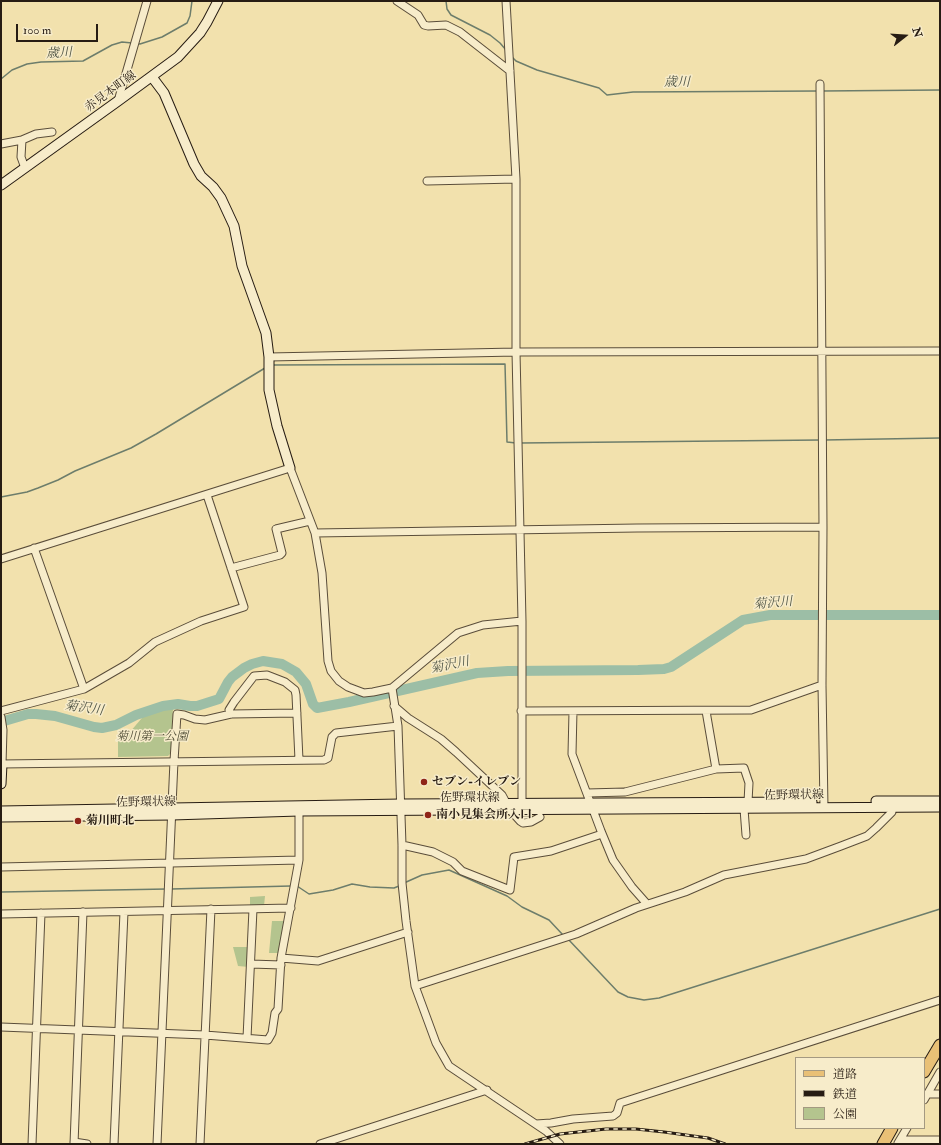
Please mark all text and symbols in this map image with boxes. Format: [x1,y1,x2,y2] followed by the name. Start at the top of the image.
[18,16,100,42] scale bar
[885,16,925,56] north arrow
[23,23,51,38] text: 100 m
[909,26,925,39] text: N
[46,46,72,62] water label: 歳川
[82,69,140,115] street label: 赤見本町線
[664,75,690,91] water label: 歳川
[753,595,793,613] water label: 菊沢川
[429,654,471,678] water label: 菊沢川
[64,699,104,719] water label: 菊沢川
[116,730,188,744] park label: 菊川第一公園
[432,775,521,789] place label: セブン-イレブン
[419,777,429,787] marker: セブン-イレブン
[764,788,824,804] street label: 佐野環状線
[440,791,500,805] street label: 佐野環状線
[116,795,176,811] street label: 佐野環状線
[436,808,532,822] place label: 南小見集会所入口
[423,810,433,820] marker: 南小見集会所入口
[86,814,134,828] place label: 菊川町北
[73,816,83,826] marker: 菊川町北
[795,1057,925,1129] legend
[833,1067,857,1082] text: 道路
[833,1087,857,1102] text: 鉄道
[833,1107,857,1122] text: 公園

